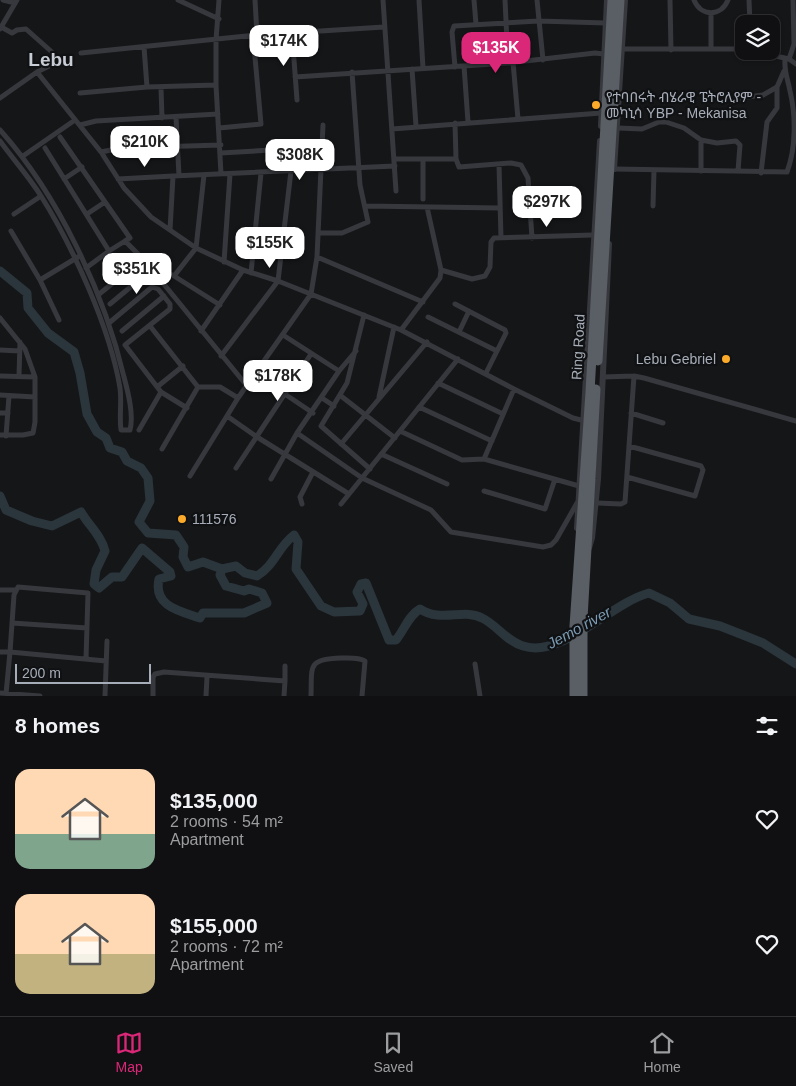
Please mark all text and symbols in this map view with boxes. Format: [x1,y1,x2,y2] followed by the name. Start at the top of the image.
[735,15,780,60] map controls
[735,15,780,60] button: layers
[249,24,319,67] pin: $174K
[260,32,308,49] text: $174K
[461,32,531,74] pin: $135K
[472,39,520,56] text: $135K
[28,49,74,70] district label: Lebu
[606,89,761,121] place label: የተባበሩት ብሄራዊ ፔትሮሊየም - መካኒሳ YBP - Mekanisa
[590,99,602,111] marker: የተባበሩት ብሄራዊ ፔትሮሊየም - መካኒሳ YBP - Mekanisa
[110,126,180,168] pin: $210K
[121,133,169,150] text: $210K
[265,138,335,181] pin: $308K
[276,146,324,163] text: $308K
[512,186,582,228] pin: $297K
[523,193,571,210] text: $297K
[235,226,305,269] pin: $155K
[246,234,294,251] text: $155K
[102,252,172,295] pin: $351K
[113,260,161,277] text: $351K
[568,314,588,380] street label: Ring Road
[636,351,716,367] place label: Lebu Gebriel
[720,353,732,365] marker: Lebu Gebriel
[243,360,313,402] pin: $178K
[254,367,302,384] text: $178K
[192,511,237,527] place label: 111576
[176,513,188,525] marker: 111576
[543,603,614,652] water label: Jemo river
[15,661,151,684] scale bar
[22,665,61,681] text: 200 m
[753,712,781,740] icon: filters
[15,714,100,737] text: 8 homes
[55,789,115,849] icon: home
[170,789,258,812] text: $135,000
[753,805,781,833] icon: heart
[170,813,283,830] text: 2 rooms · 54 m²
[170,831,244,848] text: Apartment
[55,914,115,974] icon: home
[170,914,258,937] text: $155,000
[753,930,781,958] icon: heart
[170,938,283,955] text: 2 rooms · 72 m²
[170,956,244,973] text: Apartment
[115,1029,143,1075] tab: Map
[373,1029,413,1075] tab: Saved
[643,1029,681,1075] tab: Home

